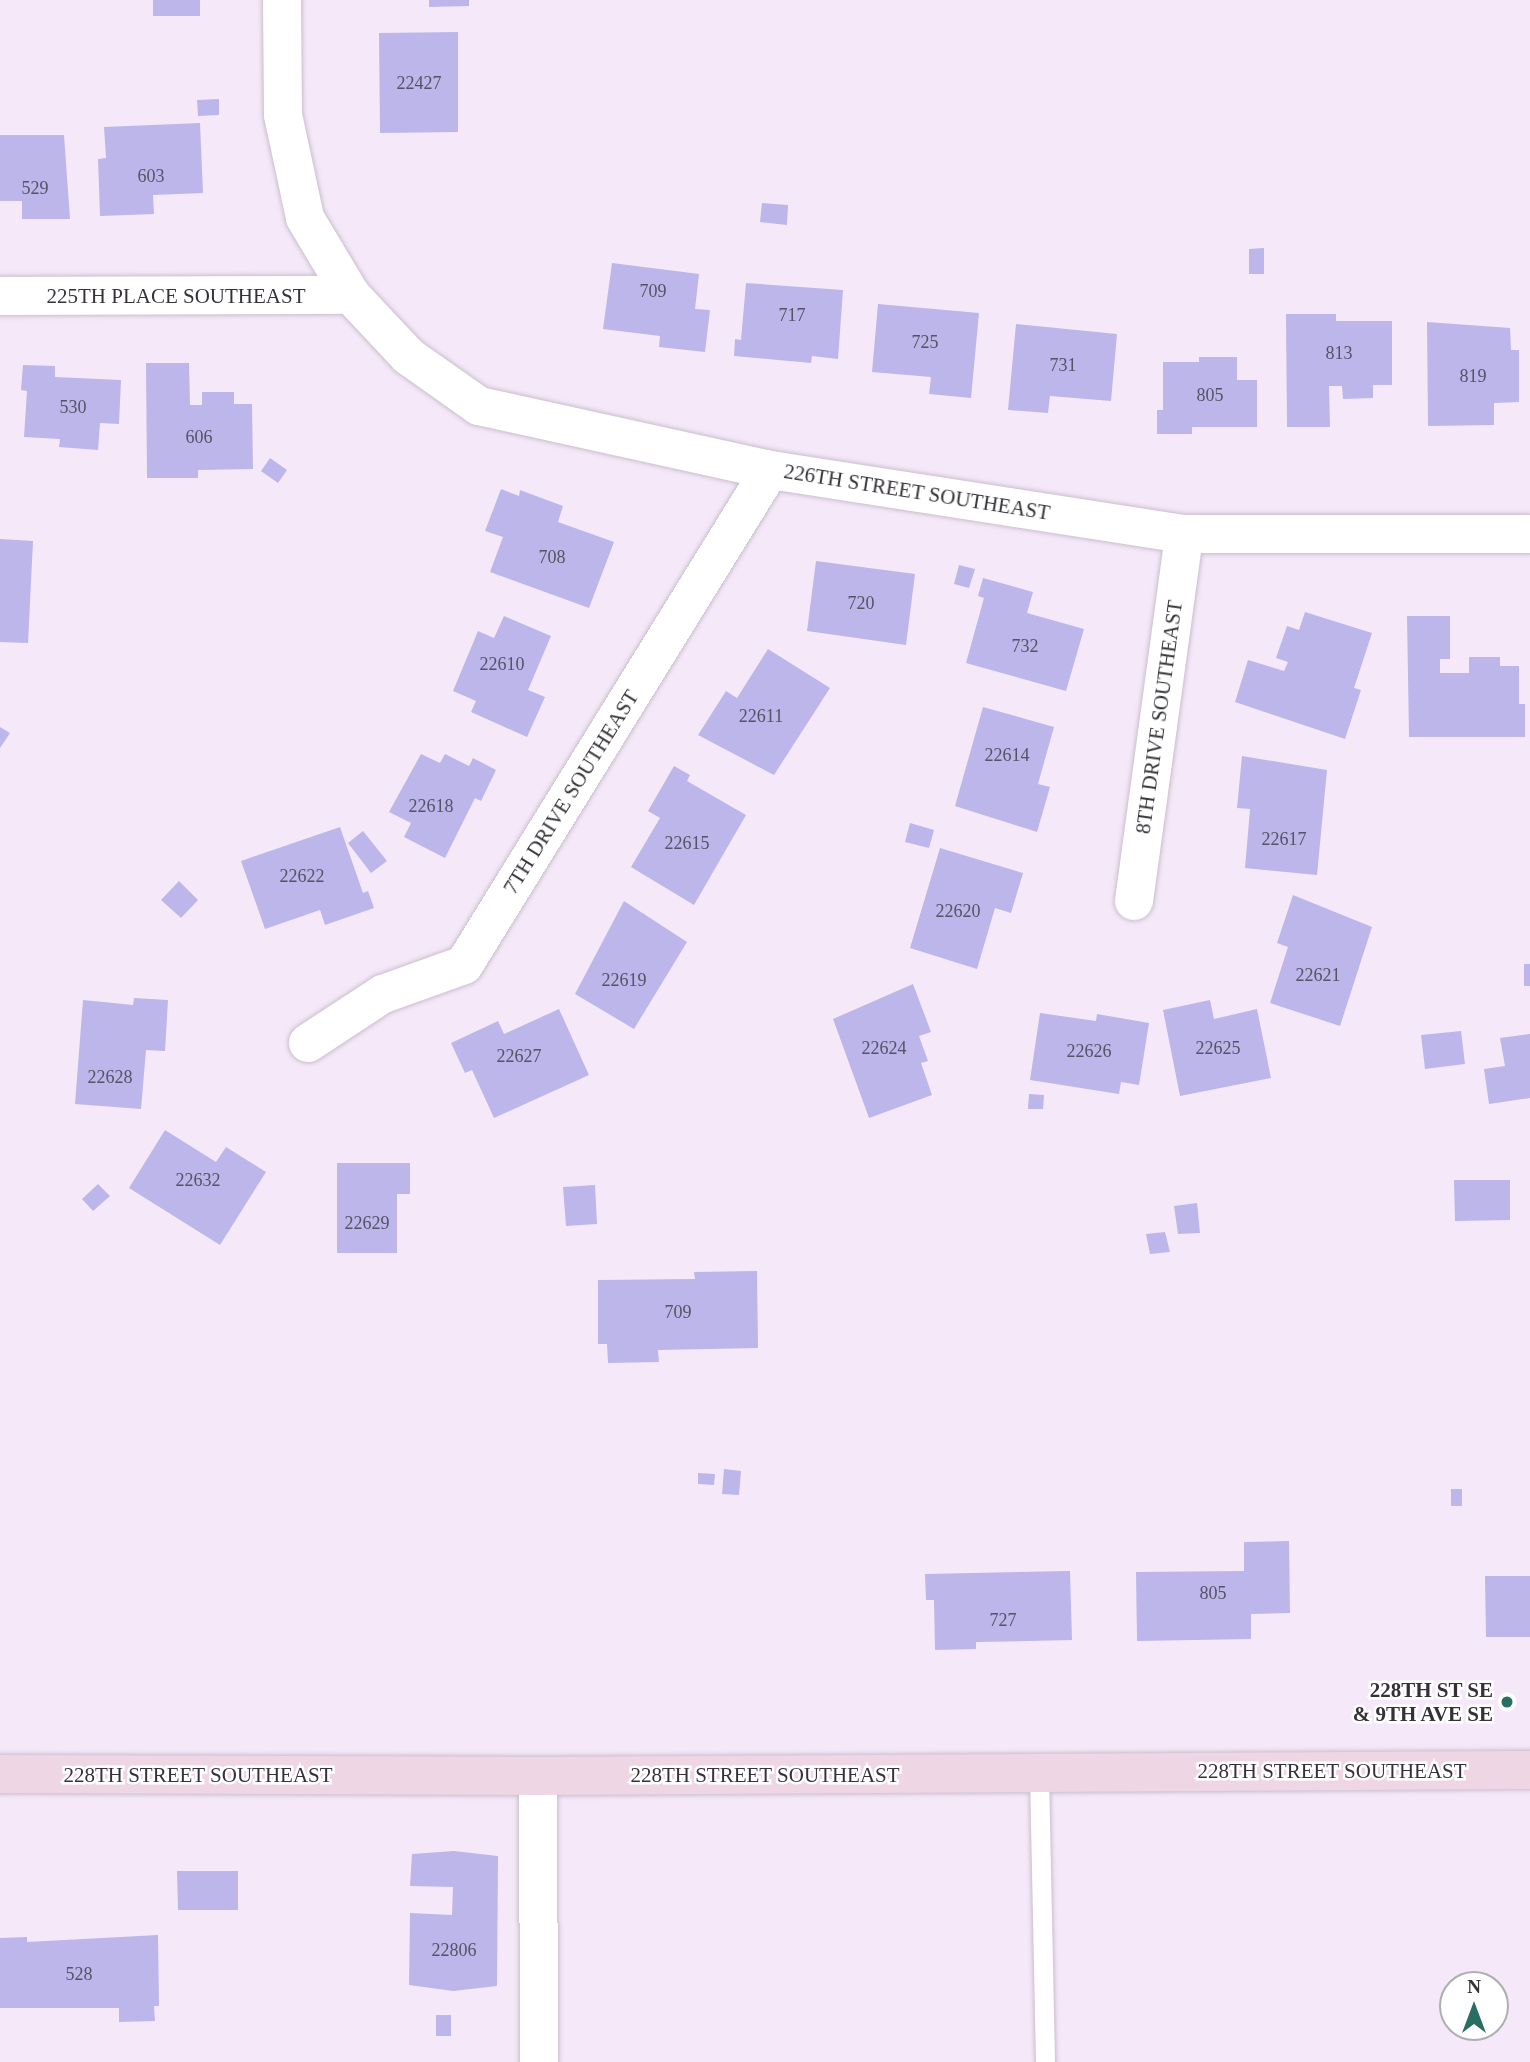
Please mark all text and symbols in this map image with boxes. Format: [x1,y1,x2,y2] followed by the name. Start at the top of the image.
[396,72,442,94] house number: 22427
[138,165,164,187] house number: 603
[22,177,48,199] house number: 529
[640,280,666,302] house number: 709
[46,283,306,309] street label: 225TH PLACE SOUTHEAST
[778,304,806,326] house number: 717
[912,331,938,353] house number: 725
[1326,342,1352,364] house number: 813
[1050,354,1076,376] house number: 731
[1460,365,1486,387] house number: 819
[1196,384,1224,406] house number: 805
[60,396,86,418] house number: 530
[186,426,212,448] house number: 606
[782,458,1052,526] street label: 226TH STREET SOUTHEAST
[538,546,566,568] house number: 708
[848,592,874,614] house number: 720
[1130,599,1188,835] street label: 8TH DRIVE SOUTHEAST
[1012,635,1038,657] house number: 732
[480,653,524,675] house number: 22610
[498,685,644,899] street label: 7TH DRIVE SOUTHEAST
[739,705,783,727] house number: 22611
[984,744,1030,766] house number: 22614
[408,795,453,817] house number: 22618
[1261,828,1306,850] house number: 22617
[664,832,709,854] house number: 22615
[280,865,324,887] house number: 22622
[936,900,981,922] house number: 22620
[1296,964,1340,986] house number: 22621
[602,969,646,991] house number: 22619
[862,1037,906,1059] house number: 22624
[1196,1037,1240,1059] house number: 22625
[1066,1040,1112,1062] house number: 22626
[496,1045,541,1067] house number: 22627
[88,1066,132,1088] house number: 22628
[176,1169,220,1191] house number: 22632
[344,1212,390,1234] house number: 22629
[664,1301,692,1323] house number: 709
[1200,1582,1226,1604] house number: 805
[990,1609,1016,1631] house number: 727
[1352,1677,1493,1727] place label: 228TH ST SE & 9TH AVE SE
[1499,1694,1515,1710] marker: 228TH ST SE & 9TH AVE SE
[1197,1758,1467,1784] street label: 228TH STREET SOUTHEAST
[63,1762,333,1788] street label: 228TH STREET SOUTHEAST
[630,1762,900,1788] street label: 228TH STREET SOUTHEAST
[432,1939,476,1961] house number: 22806
[66,1963,92,1985] house number: 528
[1439,1971,1509,2041] north arrow
[1467,1976,1481,1997] text: N

